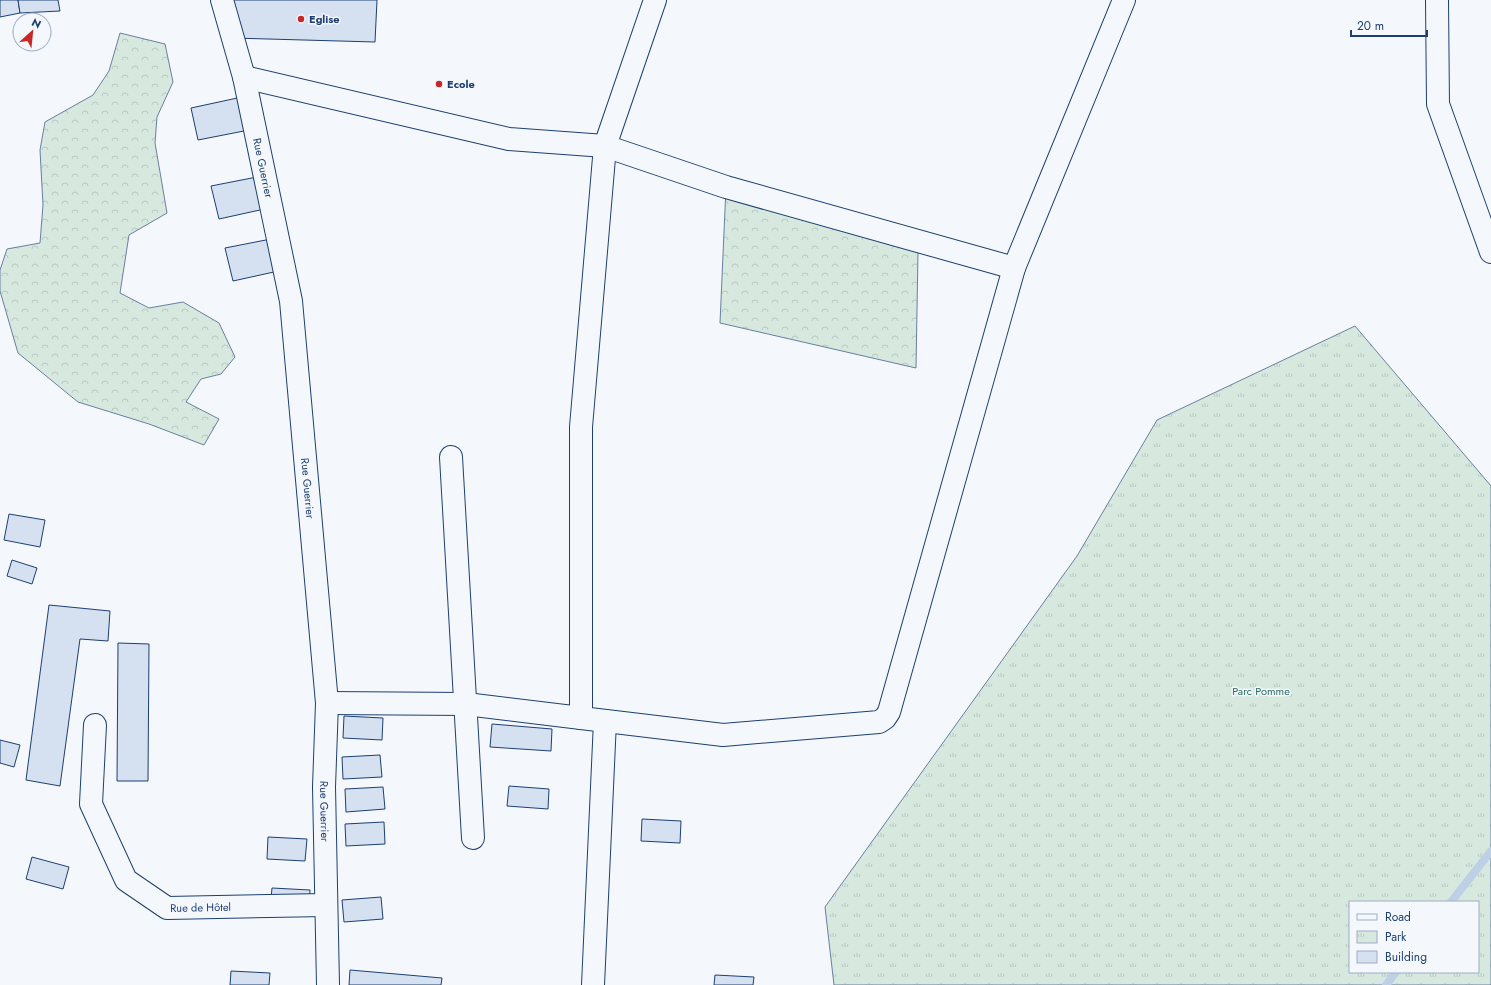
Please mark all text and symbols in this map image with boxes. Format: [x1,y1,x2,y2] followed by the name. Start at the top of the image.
[309,11,340,27] place label: Eglise
[12,12,52,52] north arrow
[1351,12,1427,38] scale bar
[29,14,44,32] text: N
[296,14,306,24] marker: Eglise
[1357,17,1384,35] text: 20 m
[447,76,475,92] place label: Ecole
[434,79,444,89] marker: Ecole
[249,137,277,200] street label: Rue Guerrier
[297,457,318,520] street label: Rue Guerrier
[1232,683,1290,699] park label: Parc Pomme
[316,781,333,842] street label: Rue Guerrier
[170,899,231,916] street label: Rue de Hôtel
[1349,901,1479,973] legend
[1385,908,1411,926] text: Road
[1385,928,1407,946] text: Park
[1385,948,1427,966] text: Building

